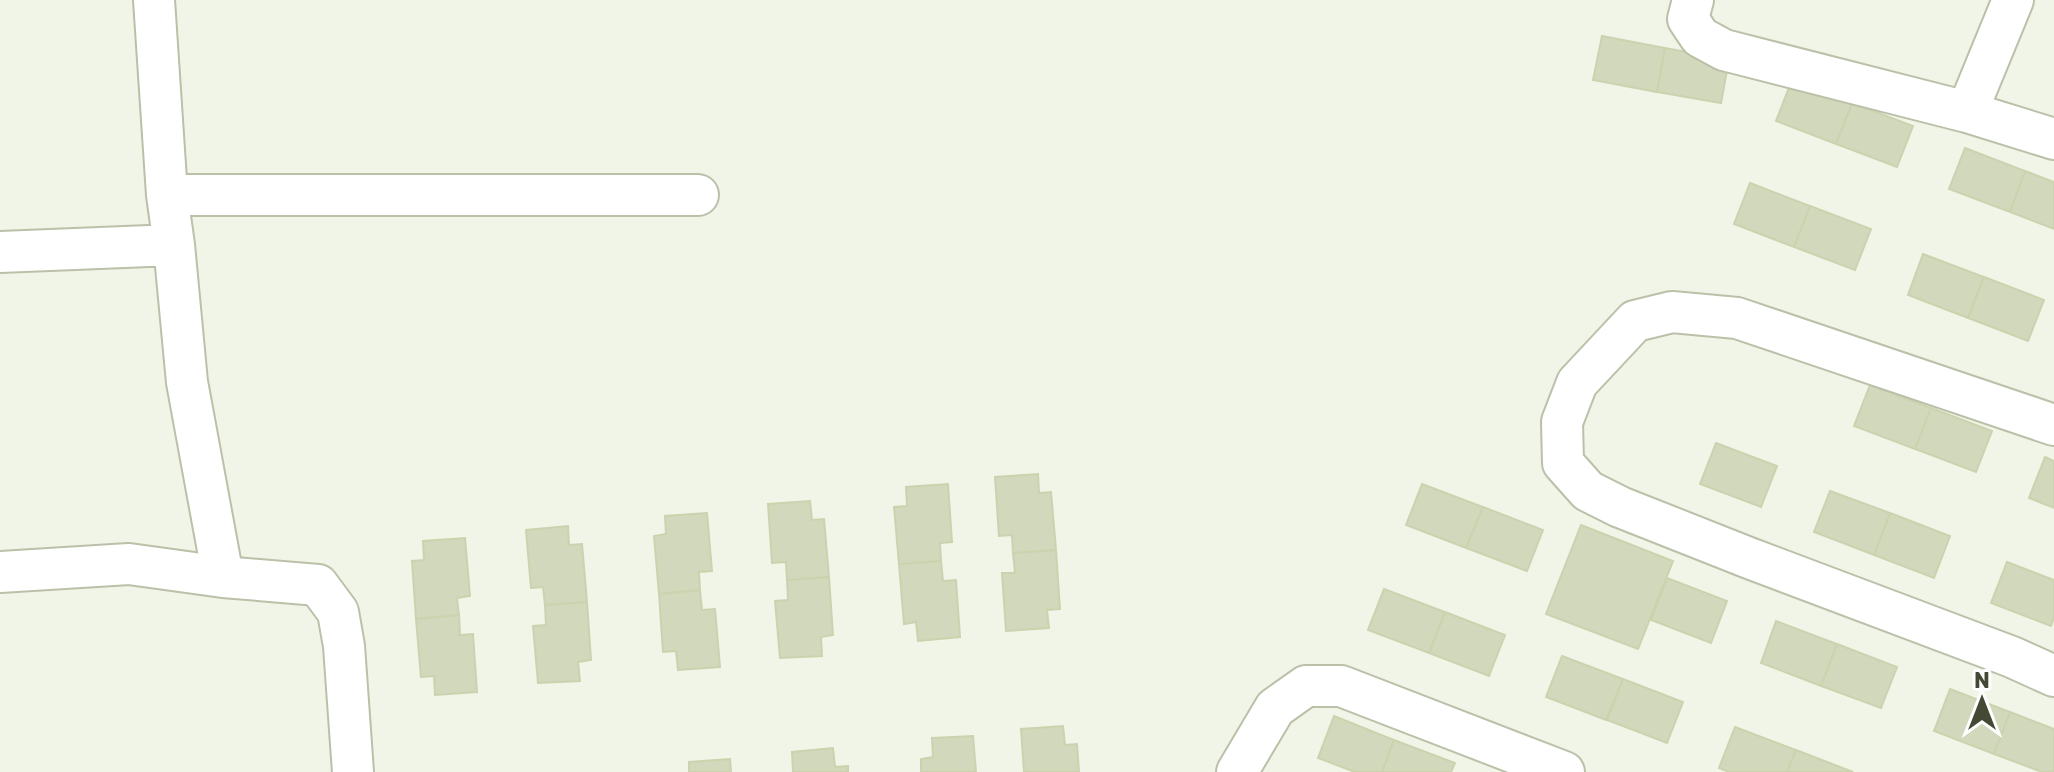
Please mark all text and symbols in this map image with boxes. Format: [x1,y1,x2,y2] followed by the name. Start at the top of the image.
[1942,660,2022,740] north arrow
[1974,667,1990,694] text: N

